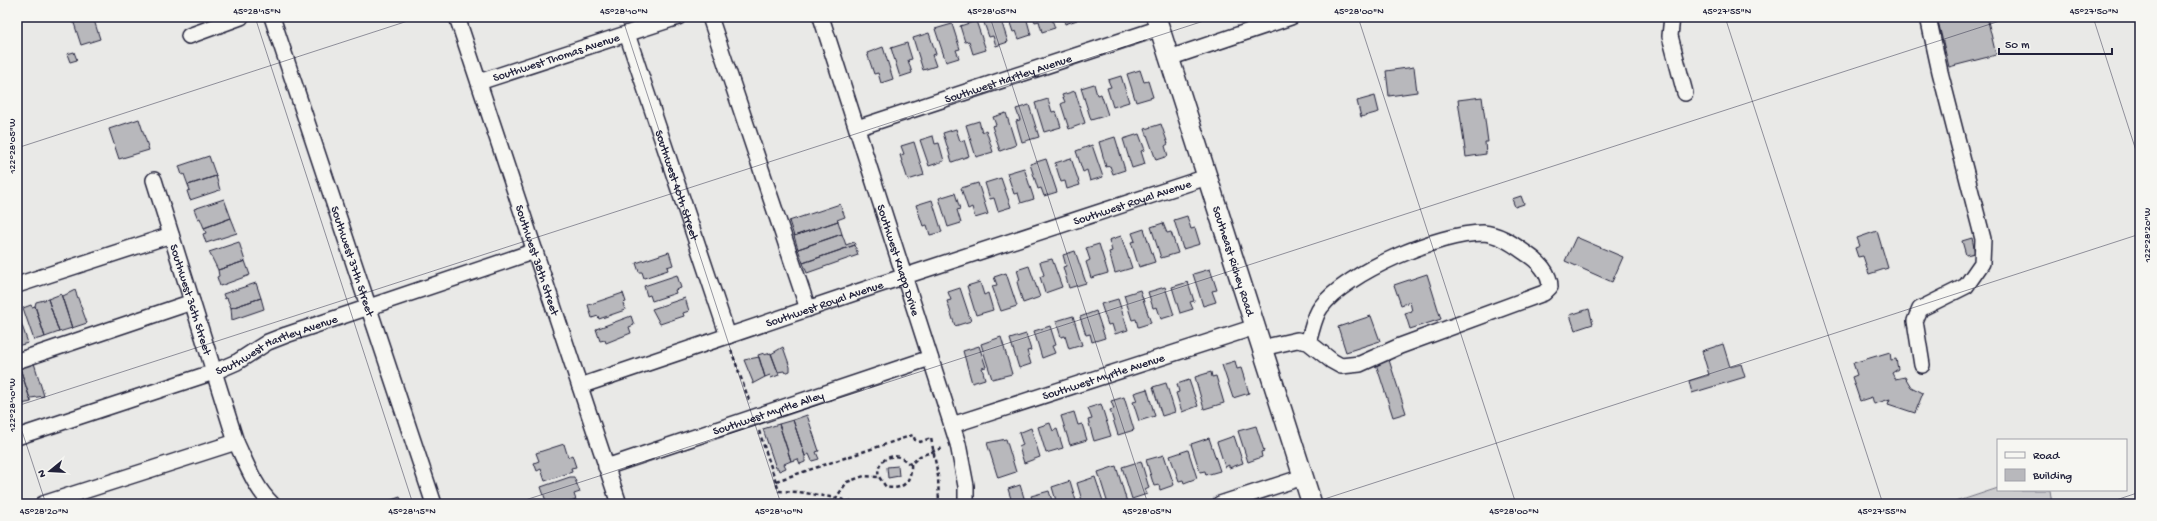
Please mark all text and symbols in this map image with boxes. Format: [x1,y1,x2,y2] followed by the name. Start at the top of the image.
[233,6,281,18] text: 45°28'15"N
[600,6,648,18] text: 45°28'10"N
[967,6,1017,18] text: 45°28'05"N
[1334,6,1384,18] text: 45°28'00"N
[1703,6,1752,18] text: 45°27'55"N
[2070,6,2119,18] text: 45°27'50"N
[1999,30,2112,56] scale bar
[492,31,622,86] street label: Southwest Thomas Avenue
[2005,39,2030,53] text: 50 m
[943,52,1075,108] street label: Southwest Hartley Avenue
[7,118,19,174] text: 122°28'05"W
[651,129,701,243] street label: Southwest 40th Street
[1072,177,1194,229] street label: Southwest Royal Avenue
[873,203,922,319] street label: Southwest Knapp Drive
[511,204,561,319] street label: Southwest 38th Street
[326,205,376,319] street label: Southwest 37th Street
[1208,205,1257,319] street label: Southeast Richey Road
[2142,207,2154,263] text: 122°28'20"W
[166,243,214,358] street label: Southwest 36th Street
[764,278,886,331] street label: Southwest Royal Avenue
[214,313,341,379] street label: Southwest Hartley Avenue
[1041,351,1168,404] street label: Southwest Myrtle Avenue
[7,378,19,433] text: 122°28'10"W
[711,389,826,440] street label: Southwest Myrtle Alley
[1997,439,2127,491] legend
[2033,450,2060,464] text: Road
[30,451,70,491] north arrow
[36,468,49,479] text: N
[2032,470,2072,484] text: Building
[20,506,69,518] text: 45°28'20"N
[388,506,436,518] text: 45°28'15"N
[755,506,803,518] text: 45°28'10"N
[1122,506,1172,518] text: 45°28'05"N
[1489,506,1539,518] text: 45°28'00"N
[1858,506,1907,518] text: 45°27'55"N

